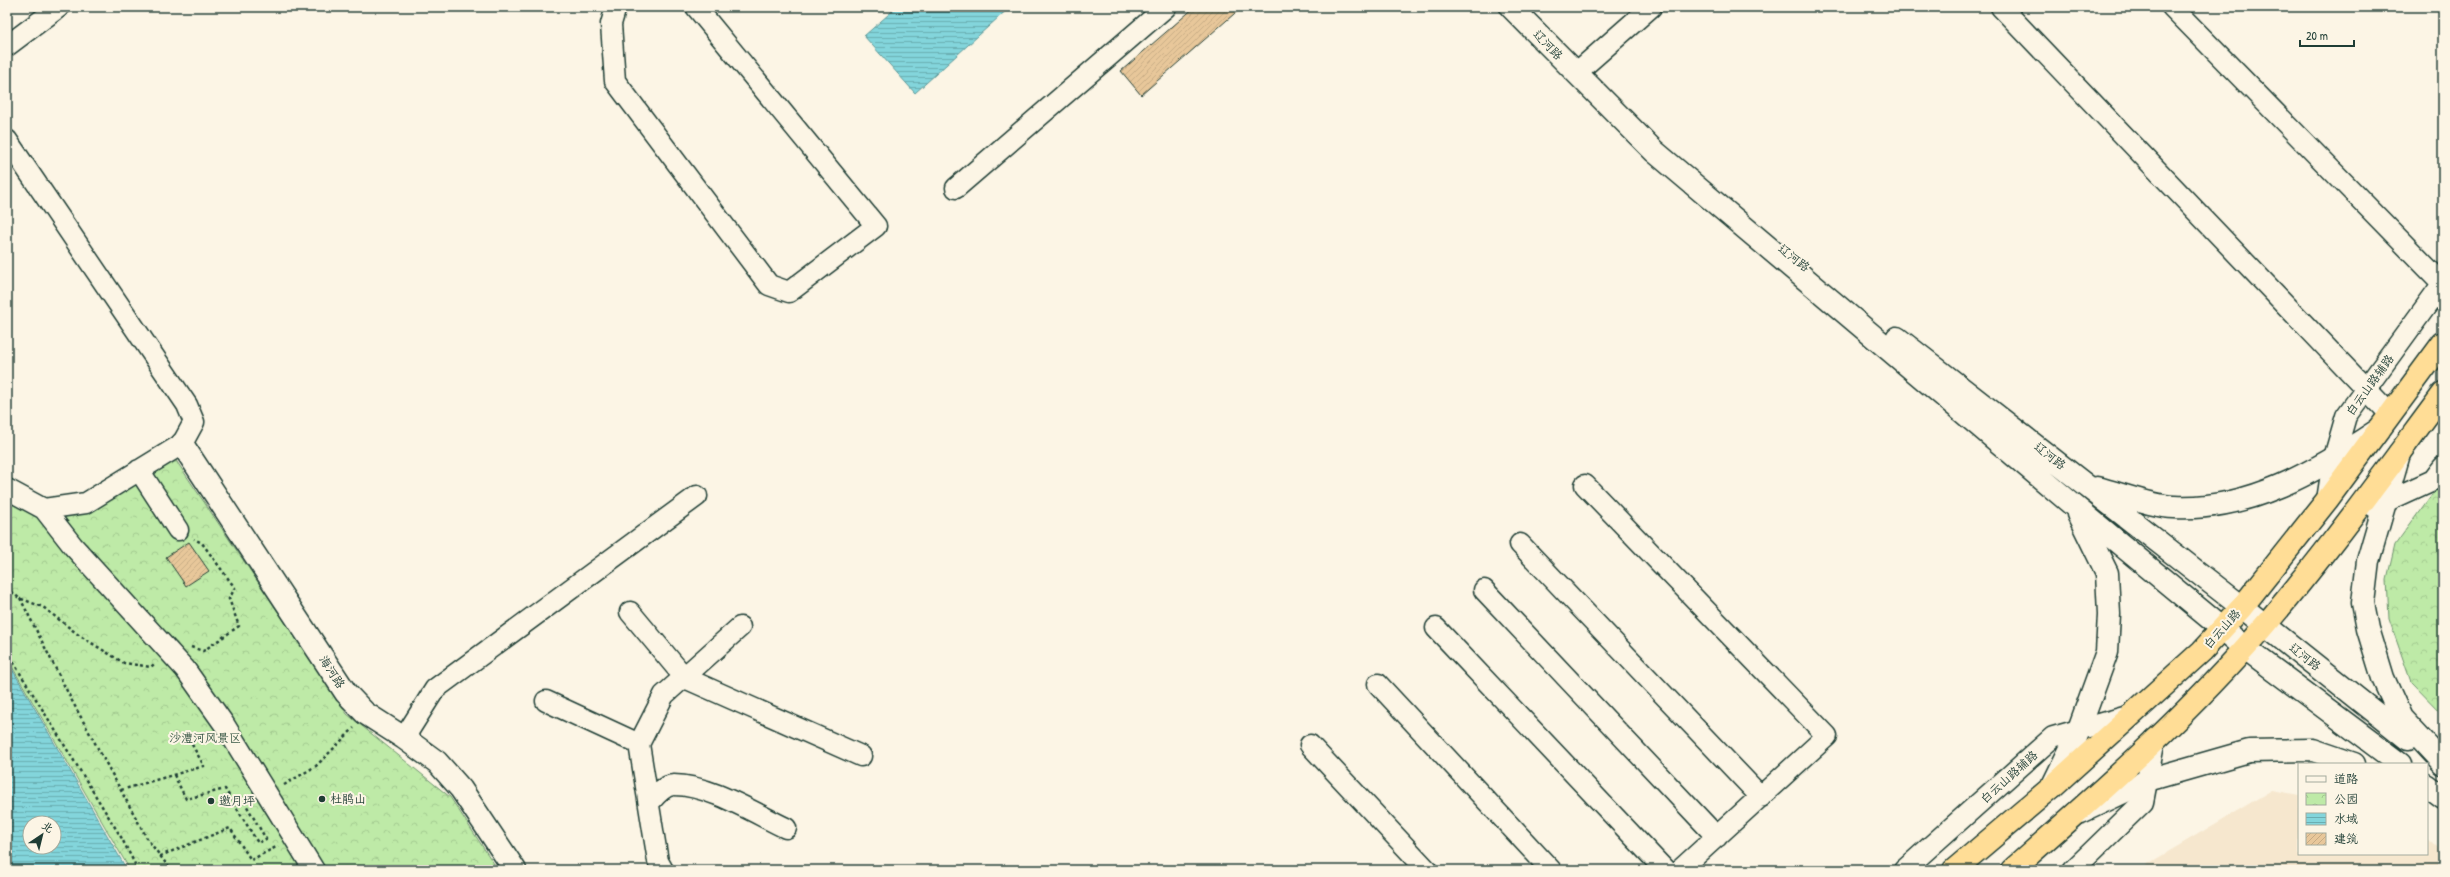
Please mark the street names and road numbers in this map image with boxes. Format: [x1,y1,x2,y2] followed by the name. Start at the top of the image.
[1530,26,1567,64] street label: 辽河路
[1775,240,1814,275] street label: 辽河路
[2342,351,2398,419] street label: 白云山路辅路
[2031,438,2070,473] street label: 辽河路
[2199,605,2244,652] street label: 白云山路
[2286,639,2325,674] street label: 辽河路
[315,652,349,691] street label: 海河路
[1976,746,2041,807] street label: 白云山路辅路

